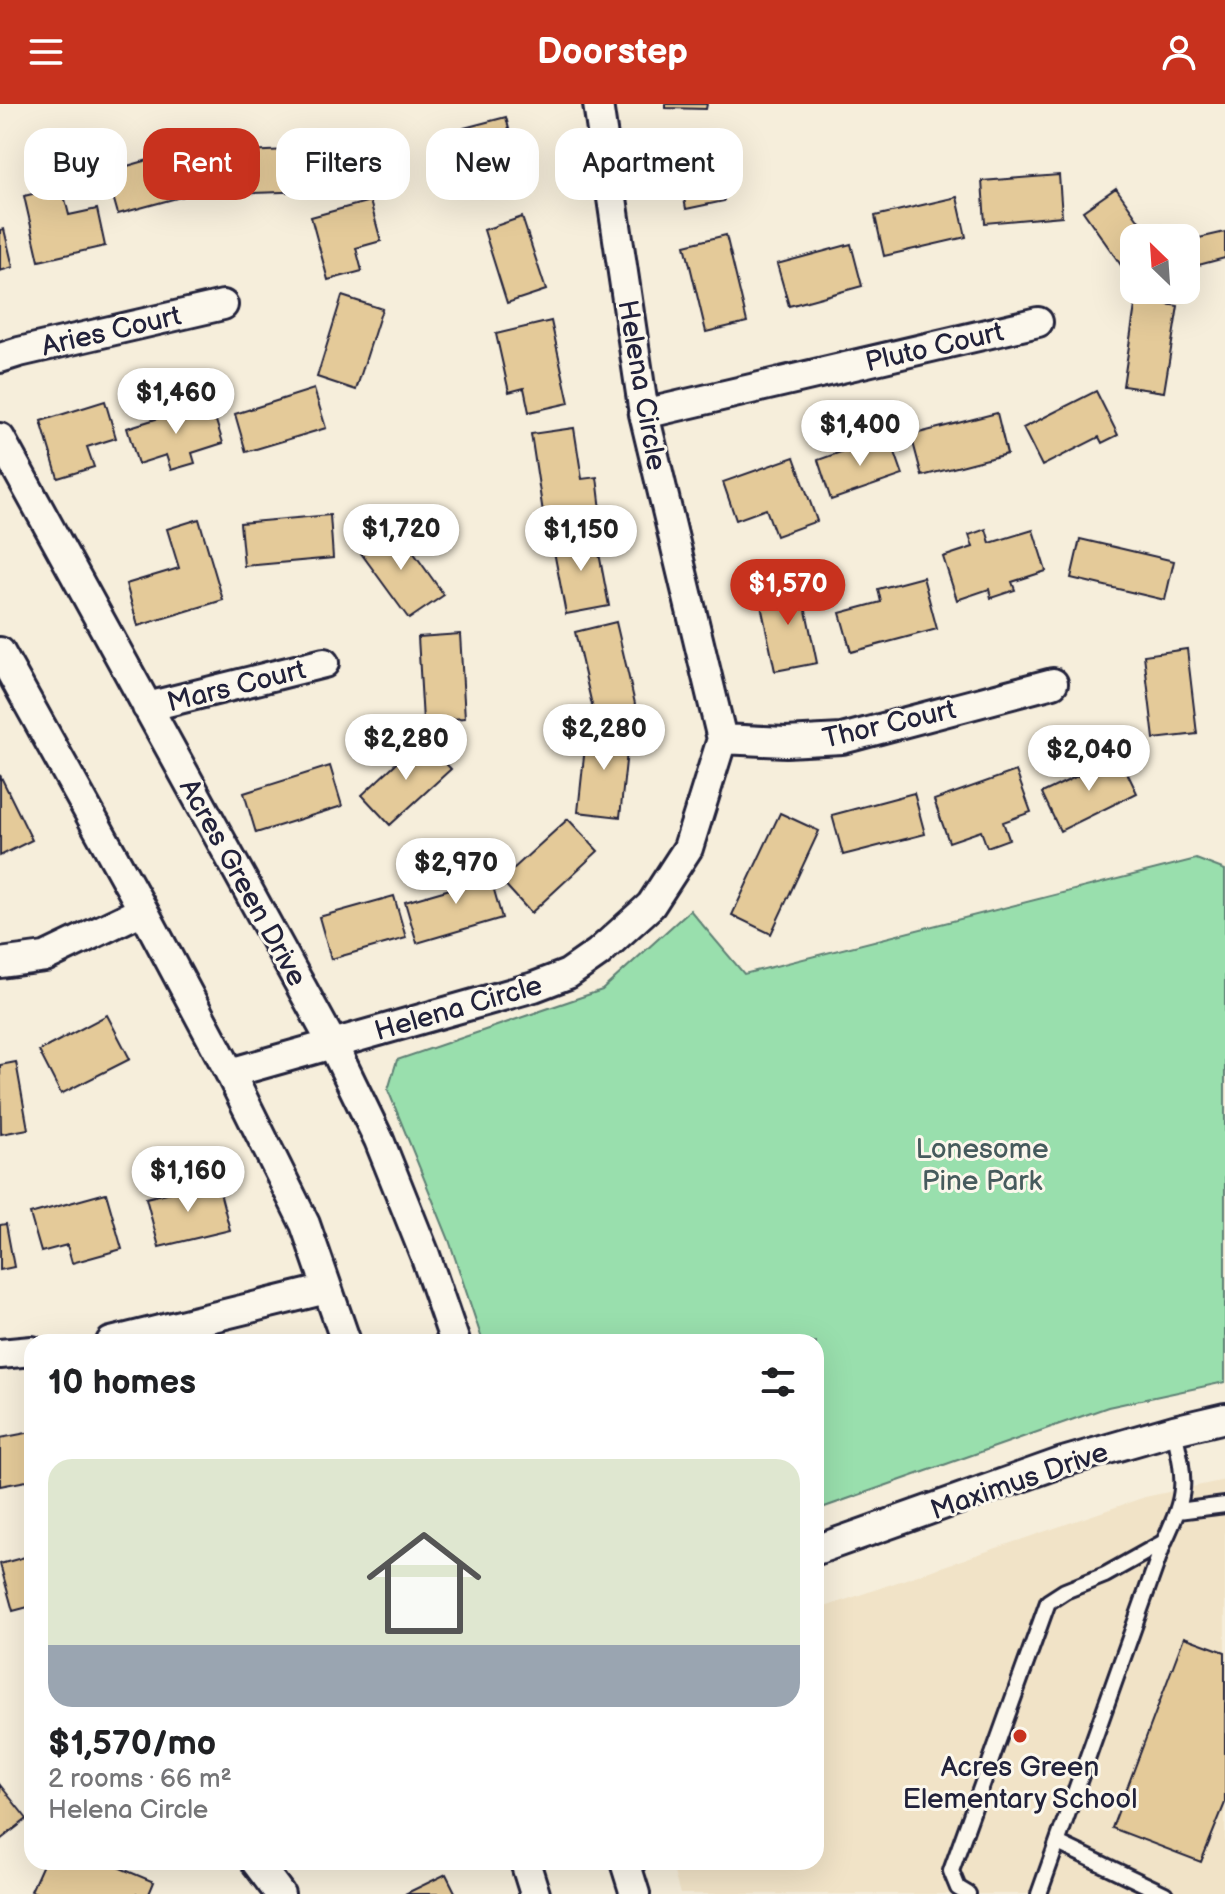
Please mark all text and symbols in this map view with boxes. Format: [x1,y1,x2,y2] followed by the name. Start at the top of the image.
[24,30,68,74] icon: menu
[1157,30,1201,74] icon: person
[537,31,688,74] text: Doorstep
[24,128,127,200] chip: Buy
[143,128,260,200] chip: Rent
[276,128,410,200] chip: Filters
[426,128,539,200] chip: New
[555,128,743,200] chip: Apartment
[1120,224,1200,304] north arrow
[1120,224,1200,304] map controls
[610,297,673,473] street label: Helena Circle
[38,299,185,364] street label: Aries Court
[862,315,1007,379] street label: Pluto Court
[111,368,241,436] pin: $1,460
[135,378,217,409] text: $1,460
[795,400,925,468] pin: $1,400
[819,410,901,441] text: $1,400
[336,504,466,572] pin: $1,720
[516,505,646,573] pin: $1,150
[361,514,441,545] text: $1,720
[543,515,619,546] text: $1,150
[723,559,853,627] pin: $1,570
[748,569,828,600] text: $1,570
[164,653,309,720] street label: Mars Court
[820,693,959,756] street label: Thor Court
[539,704,669,772] pin: $2,280
[341,714,471,782] pin: $2,280
[561,714,647,745] text: $2,280
[363,724,449,755] text: $2,280
[1024,725,1154,793] pin: $2,040
[1046,735,1132,766] text: $2,040
[172,773,313,992] street label: Acres Green Drive
[391,838,521,906] pin: $2,970
[414,848,498,879] text: $2,970
[371,969,546,1048] street label: Helena Circle
[915,1133,1049,1198] park label: Lonesome Pine Park
[123,1146,253,1214] pin: $1,160
[150,1156,226,1187] text: $1,160
[756,1360,800,1404] icon: filters
[48,1362,196,1403] text: 10 homes
[926,1436,1113,1527] street label: Maximus Drive
[352,1511,496,1655] icon: home
[48,1723,216,1764] text: $1,570/mo
[1011,1727,1029,1745] marker: Acres Green Elementary School
[903,1751,1137,1816] place label: Acres Green Elementary School
[48,1764,232,1795] text: 2 rooms · 66 m²
[48,1795,208,1826] text: Helena Circle

